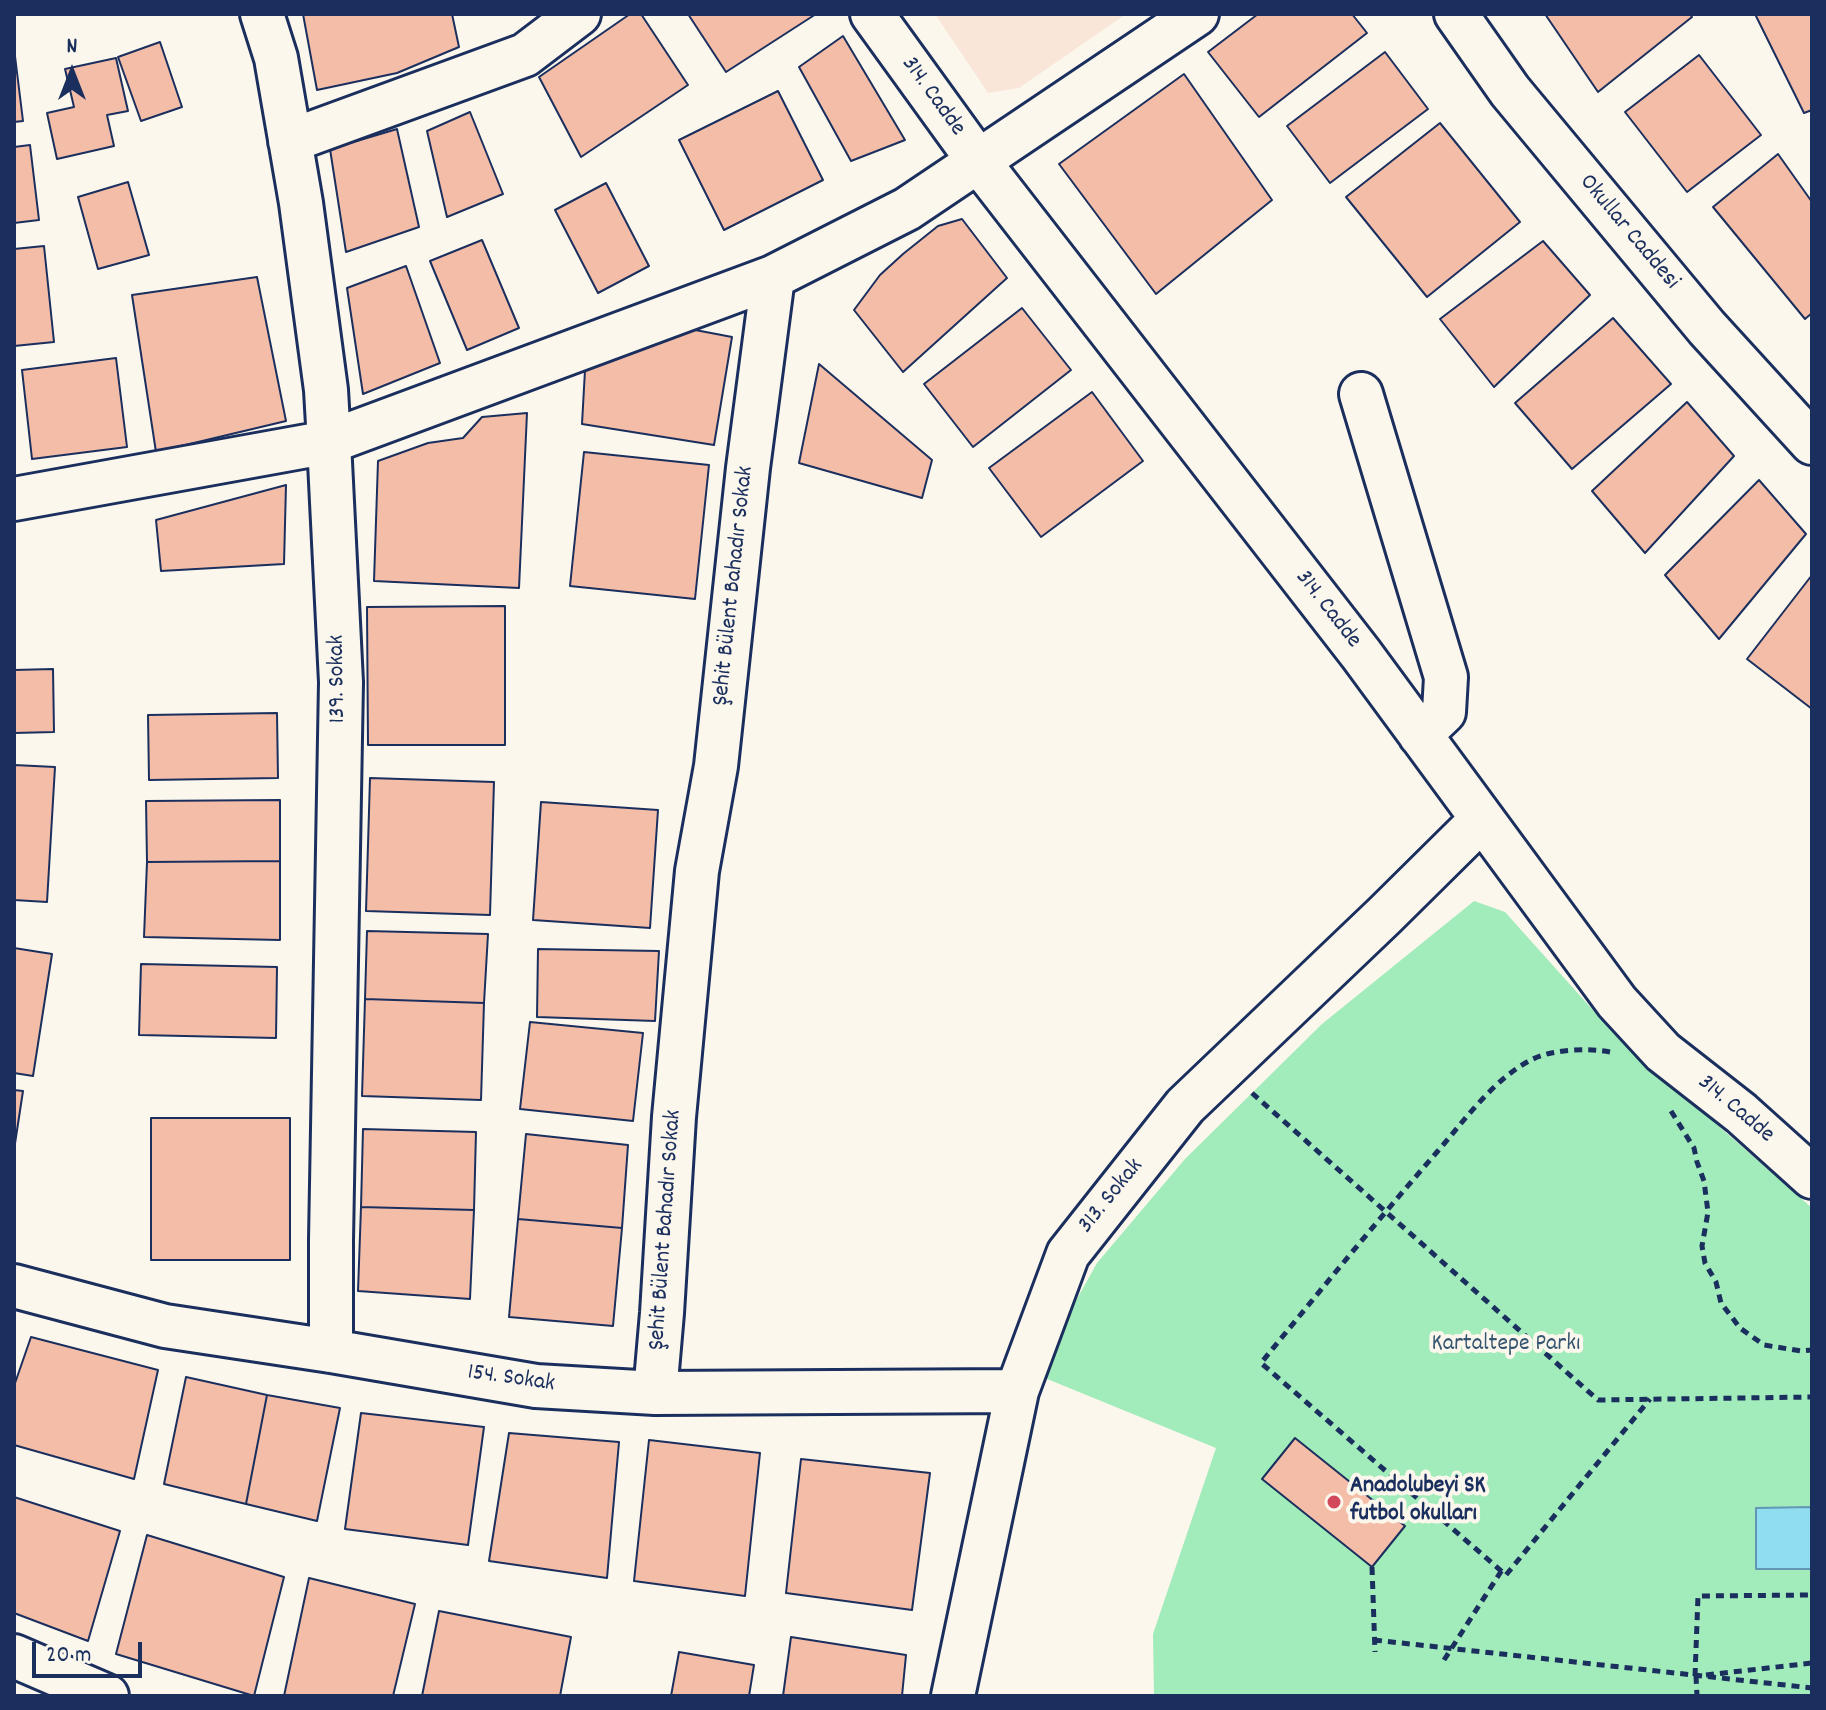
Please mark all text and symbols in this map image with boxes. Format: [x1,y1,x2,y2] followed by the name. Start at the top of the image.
[32,32,112,112] north arrow
[67,32,77,63] text: N
[893,52,971,142] street label: 314. Cadde
[1571,169,1685,297] street label: Okullar Caddesi
[708,465,762,707] street label: Şehit Bülent Bahadır Sokak
[1287,565,1367,655] street label: 314. Cadde
[324,634,354,724] street label: 139. Sokak
[1691,1070,1779,1150] street label: 314. Cadde
[644,1109,690,1351] street label: Şehit Bülent Bahadır Sokak
[1073,1154,1151,1240] street label: 313. Sokak
[1432,1332,1580,1360] park label: Kartaltepe Parkı
[465,1360,557,1400] street label: 154. Sokak
[1350,1474,1486,1530] place label: Anadolubeyi SK futbol okulları
[1325,1493,1343,1511] marker: Anadolubeyi SK futbol okulları
[36,1626,146,1676] scale bar
[46,1639,92,1673] text: 20 m

